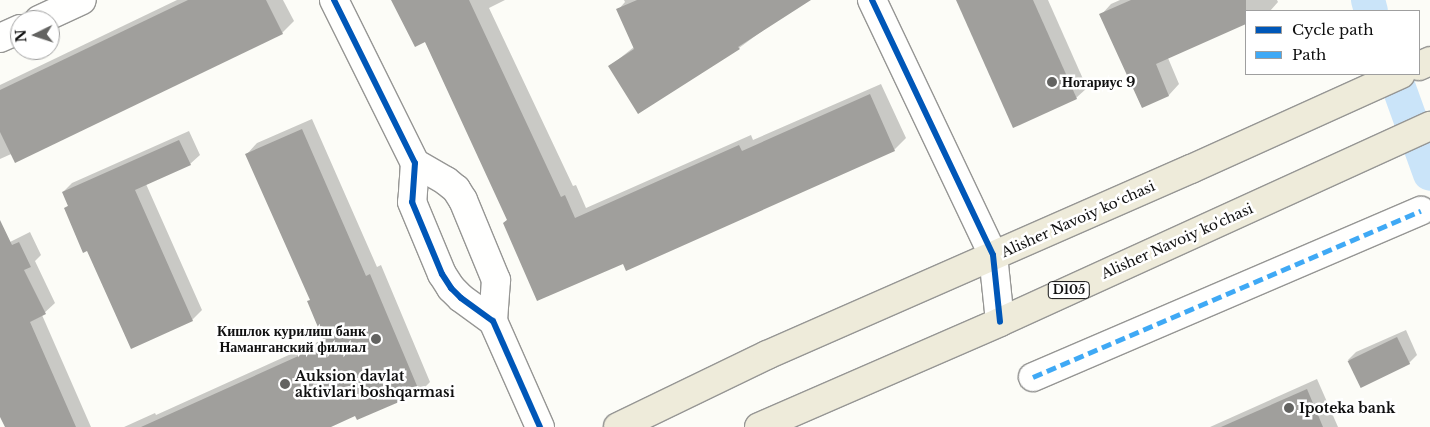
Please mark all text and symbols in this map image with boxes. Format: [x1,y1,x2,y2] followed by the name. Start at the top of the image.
[10,10,60,60] north arrow
[1245,10,1420,75] legend
[1292,20,1374,39] text: Cycle path
[12,29,30,43] text: N
[1292,45,1326,64] text: Path
[1062,74,1136,90] place label: Нотариус 9
[1046,76,1058,88] marker: Нотариус 9
[998,177,1158,261] street label: Alisher Navoiy koʻchasi
[1098,200,1256,282] street label: Alisher Navoiy ko'chasi
[1048,280,1090,300] road number: D105
[217,323,366,356] place label: Кишлок курилиш банк Наманганский филиал
[370,333,382,345] marker: Кишлок курилиш банк Наманганский филиал
[295,368,455,401] place label: Auksion davlat aktivlari boshqarmasi
[279,378,291,390] marker: Auksion davlat aktivlari boshqarmasi
[1299,400,1395,416] place label: Ipoteka bank
[1283,402,1295,414] marker: Ipoteka bank

